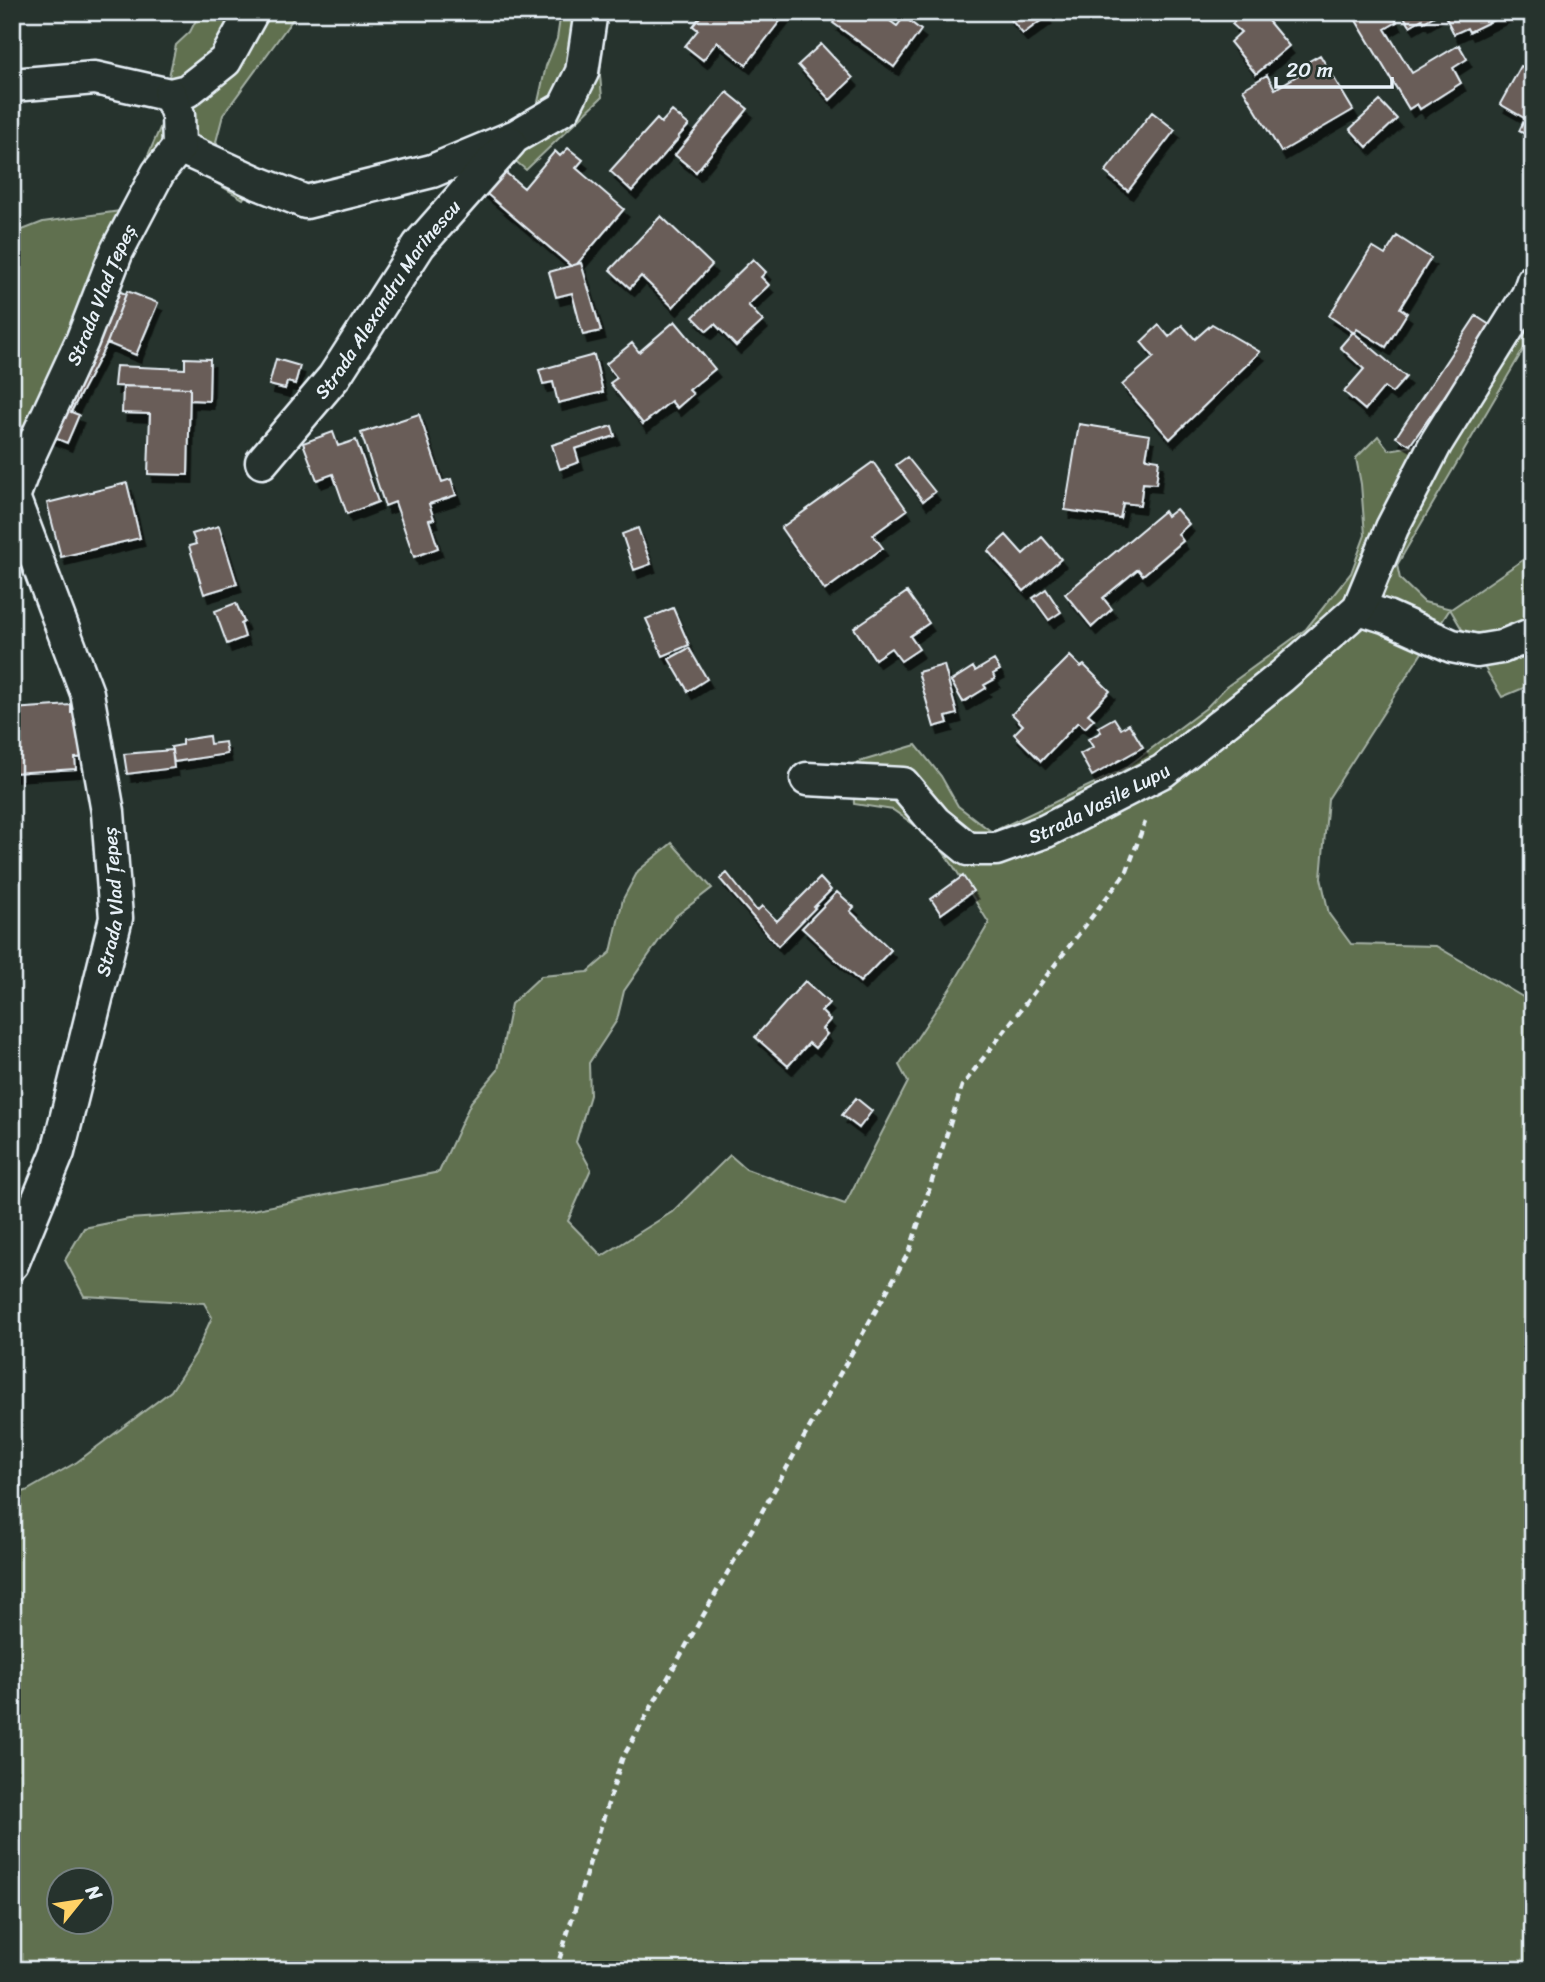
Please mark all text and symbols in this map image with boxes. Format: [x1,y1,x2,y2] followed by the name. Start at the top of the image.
[1276,46,1391,90] scale bar
[1286,51,1333,89] text: 20 m
[306,192,469,406] street label: Strada Alexandru Marinescu
[56,218,145,371] street label: Strada Vlad Țepeș
[1023,755,1178,853] street label: Strada Vasile Lupu
[86,826,133,980] street label: Strada Vlad Țepeș
[46,1867,116,1937] north arrow
[76,1878,112,1907] text: N

